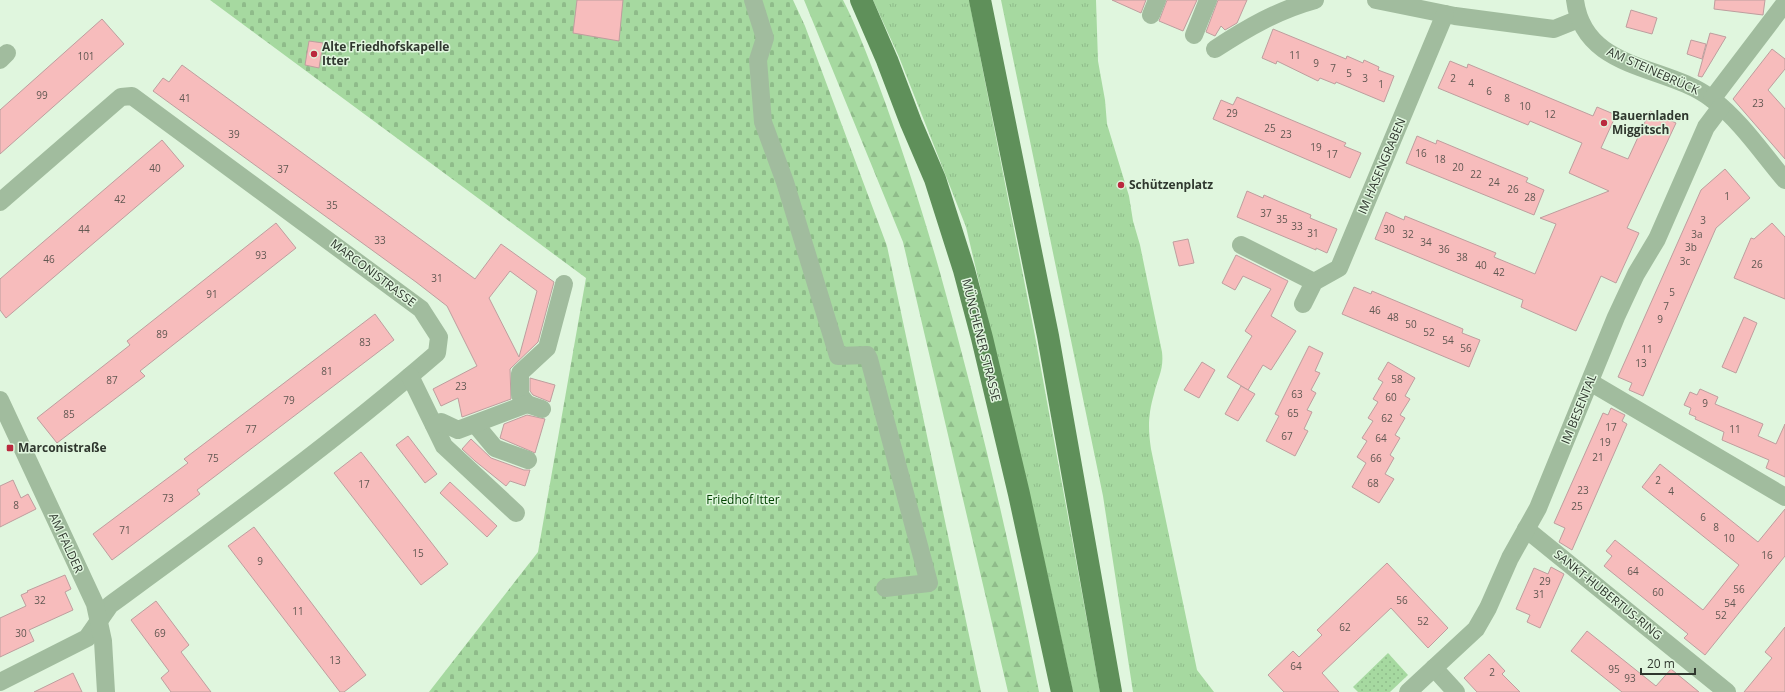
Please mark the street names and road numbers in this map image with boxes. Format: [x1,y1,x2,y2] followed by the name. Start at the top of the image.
[1604,43,1703,99] street label: AM STEINEBRÜCK
[1354,115,1410,217] street label: IM HASENGRABEN
[327,235,420,310] street label: MARCONISTRASSE
[958,277,1005,403] street label: MÜNCHENER STRASSE
[1557,371,1600,447] street label: IM BESENTAL
[45,510,88,576] street label: AM FALDER
[1551,546,1666,644] street label: SANKT-HUBERTUS-RING

